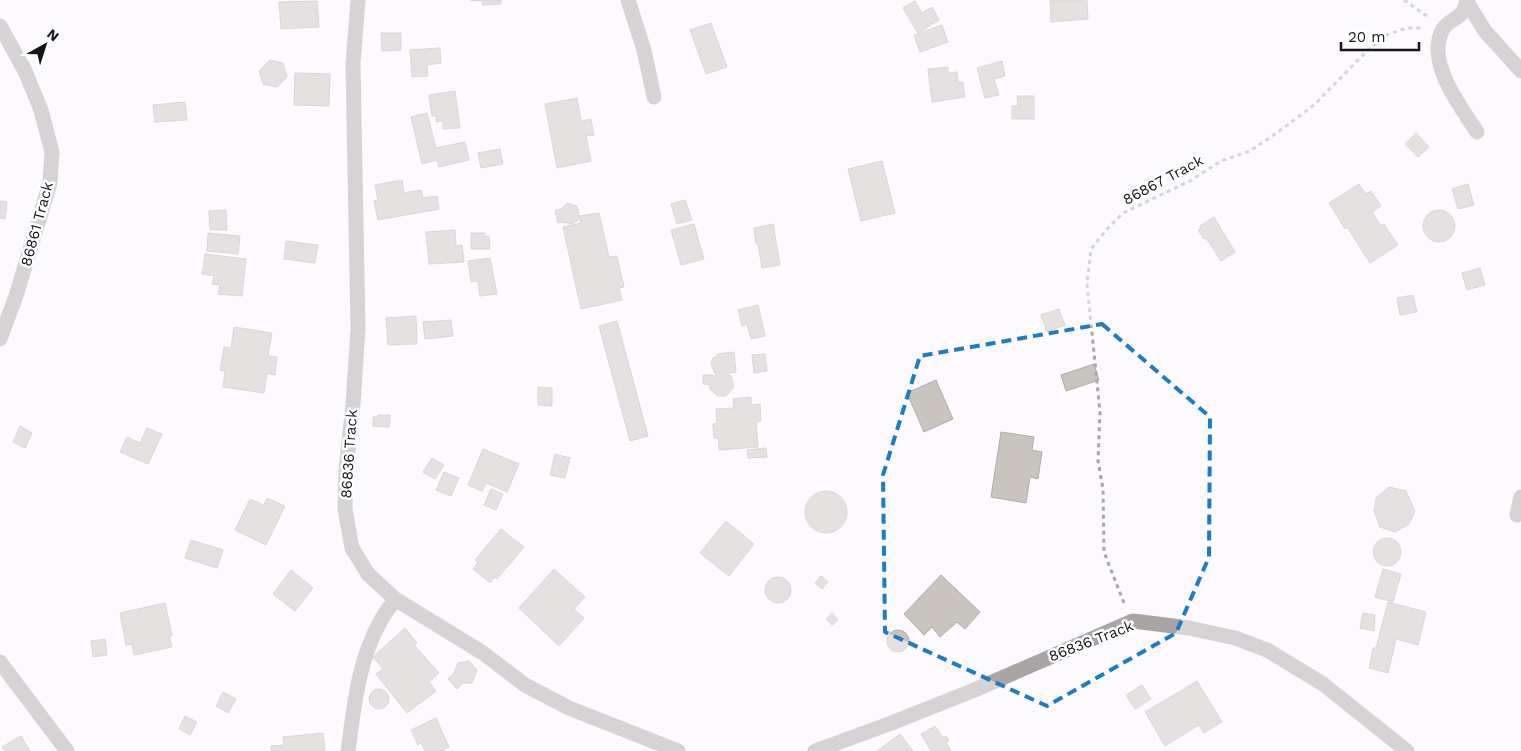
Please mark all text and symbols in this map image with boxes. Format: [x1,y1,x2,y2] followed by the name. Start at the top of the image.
[20,20,70,70] north arrow
[1341,20,1418,52] scale bar
[44,25,62,44] text: N
[1348,28,1386,46] text: 20 m
[1120,151,1207,209] street label: 86867 Track
[17,179,57,268] street label: 86861 Track
[337,408,361,499] street label: 86836 Track
[1046,616,1136,665] street label: 86836 Track

